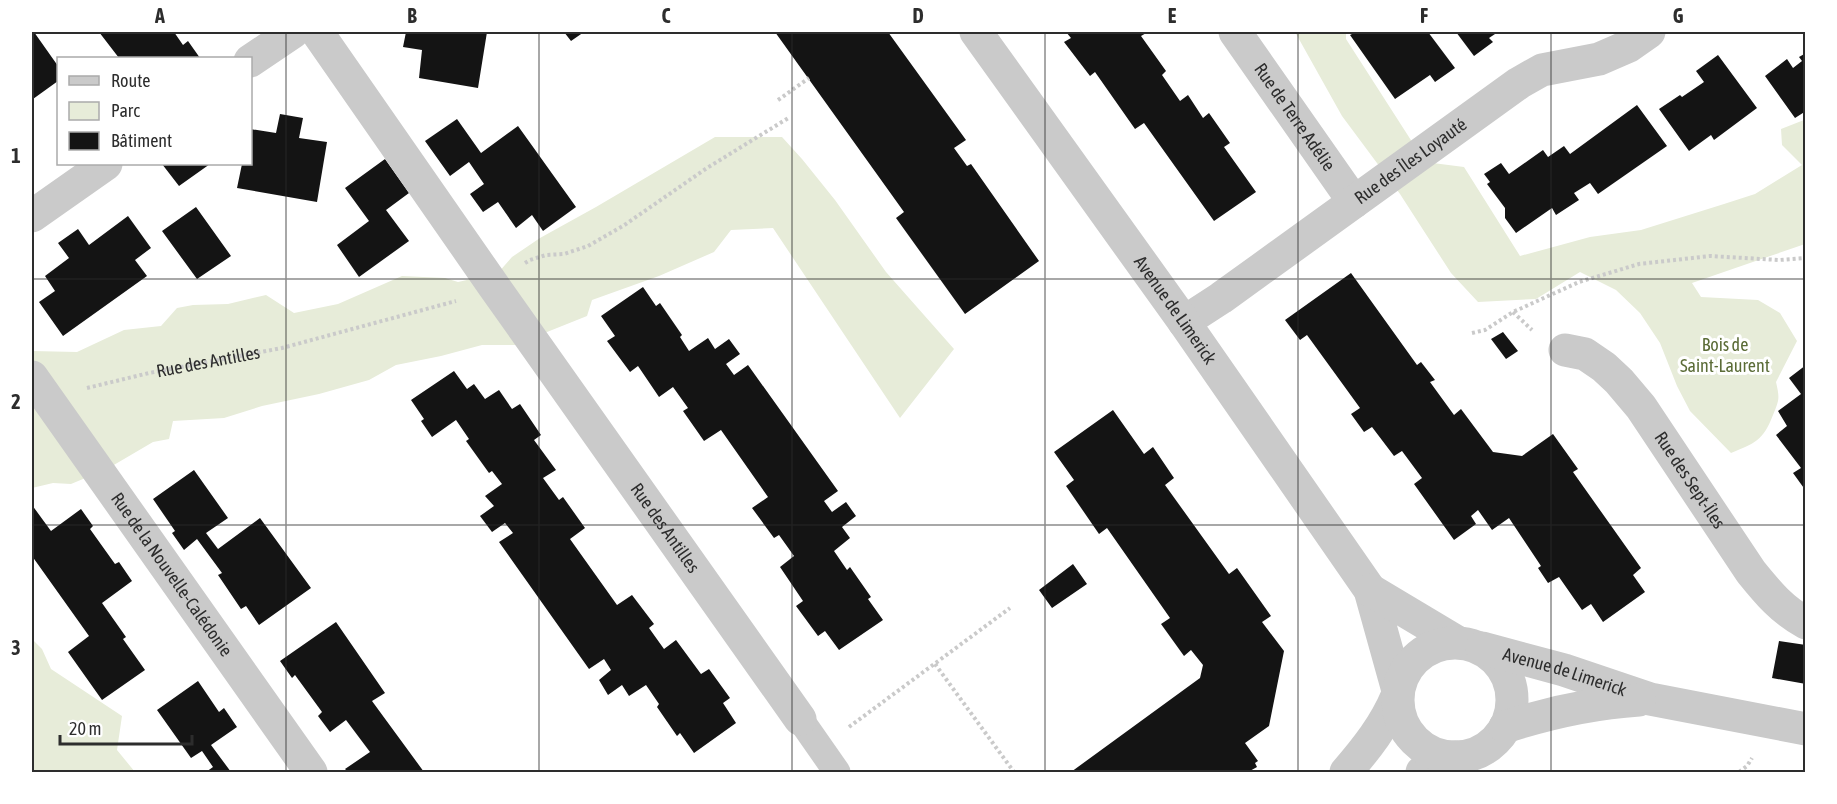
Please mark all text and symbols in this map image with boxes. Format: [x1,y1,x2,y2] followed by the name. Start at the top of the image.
[154,4,165,27] text: A
[407,4,417,27] text: B
[662,4,671,27] text: C
[912,4,924,27] text: D
[1168,4,1177,27] text: E
[1420,4,1428,27] text: F
[1673,4,1684,27] text: G
[57,57,252,165] legend
[1250,59,1340,175] street label: Rue de Terre Adélie
[111,70,150,91] text: Route
[111,100,140,121] text: Parc
[1350,113,1470,208] street label: Rue des Îles Loyauté
[111,130,172,151] text: Bâtiment
[11,144,21,167] text: 1
[1130,252,1221,368] street label: Avenue de Limerick
[1680,334,1770,376] park label: Bois de Saint-Laurent
[155,341,261,381] street label: Rue des Antilles
[11,390,21,413] text: 2
[1651,428,1730,532] street label: Rue des Sept-Îles
[627,479,704,577] street label: Rue des Antilles
[107,488,237,660] street label: Rue de la Nouvelle-Calédonie
[11,636,21,659] text: 3
[1501,643,1629,700] street label: Avenue de Limerick
[60,708,192,746] scale bar
[69,718,101,739] text: 20 m

